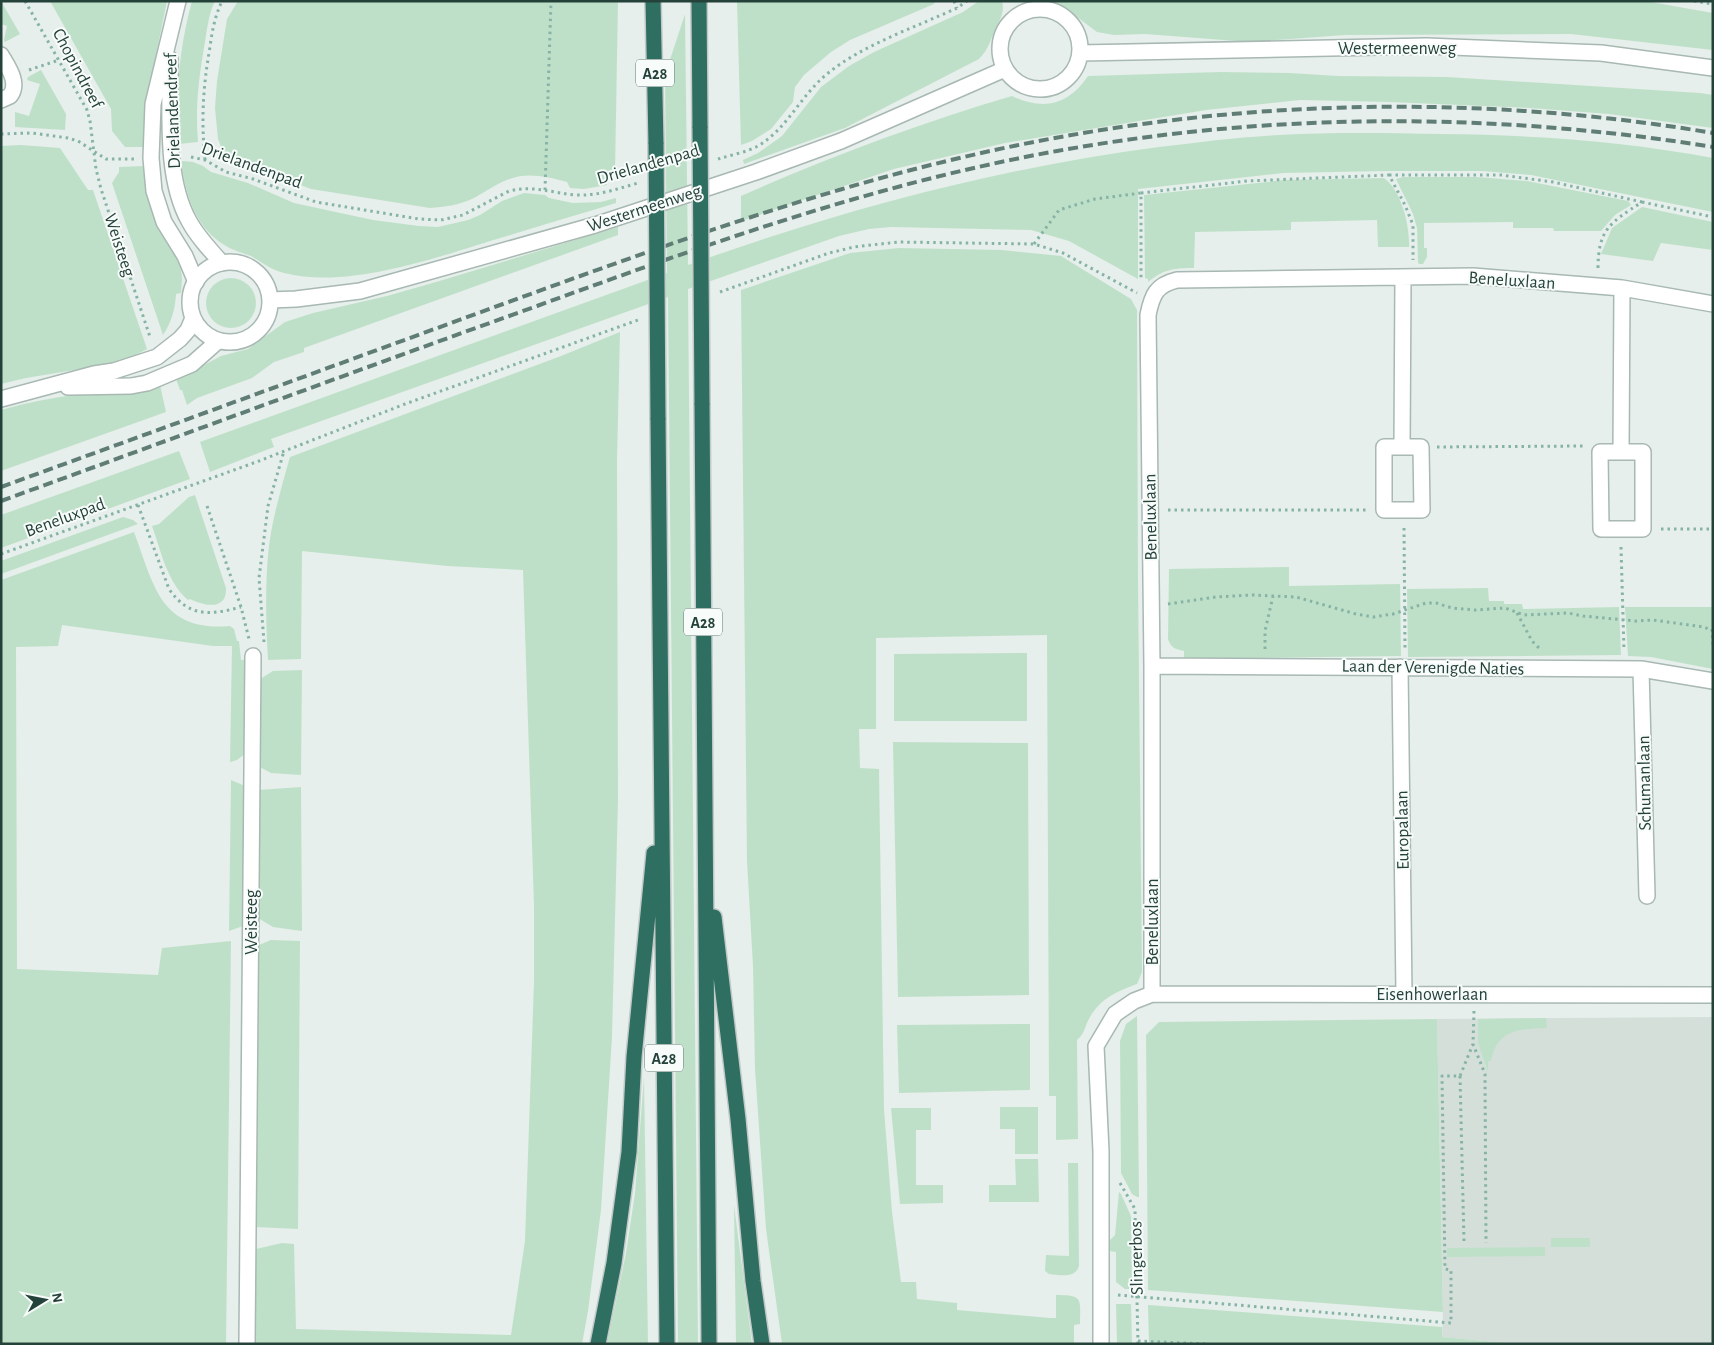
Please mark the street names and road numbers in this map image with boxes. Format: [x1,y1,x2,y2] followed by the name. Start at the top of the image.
[49,26,106,113] street label: Chopindreef
[1338,40,1457,58] street label: Westermeenweg
[162,51,184,169] street label: Drielandendreef
[636,59,674,86] road number: A28
[199,139,304,192] street label: Drielandenpad
[595,142,702,188] street label: Drielandenpad
[585,182,704,236] street label: Westermeenweg
[100,211,138,279] street label: Weisteeg
[1468,269,1556,293] street label: Beneluxlaan
[1141,473,1161,561] street label: Beneluxlaan
[23,495,108,541] street label: Beneluxpad
[684,608,722,636] road number: A28
[1342,657,1524,679] street label: Laan der Verenigde Naties
[1635,735,1655,831] street label: Schumanlaan
[1393,790,1413,870] street label: Europalaan
[1144,878,1162,966] street label: Beneluxlaan
[243,889,261,955] street label: Weisteeg
[1376,986,1488,1004] street label: Eisenhowerlaan
[645,1044,683,1072] road number: A28
[1127,1221,1147,1295] street label: Slingerbos

